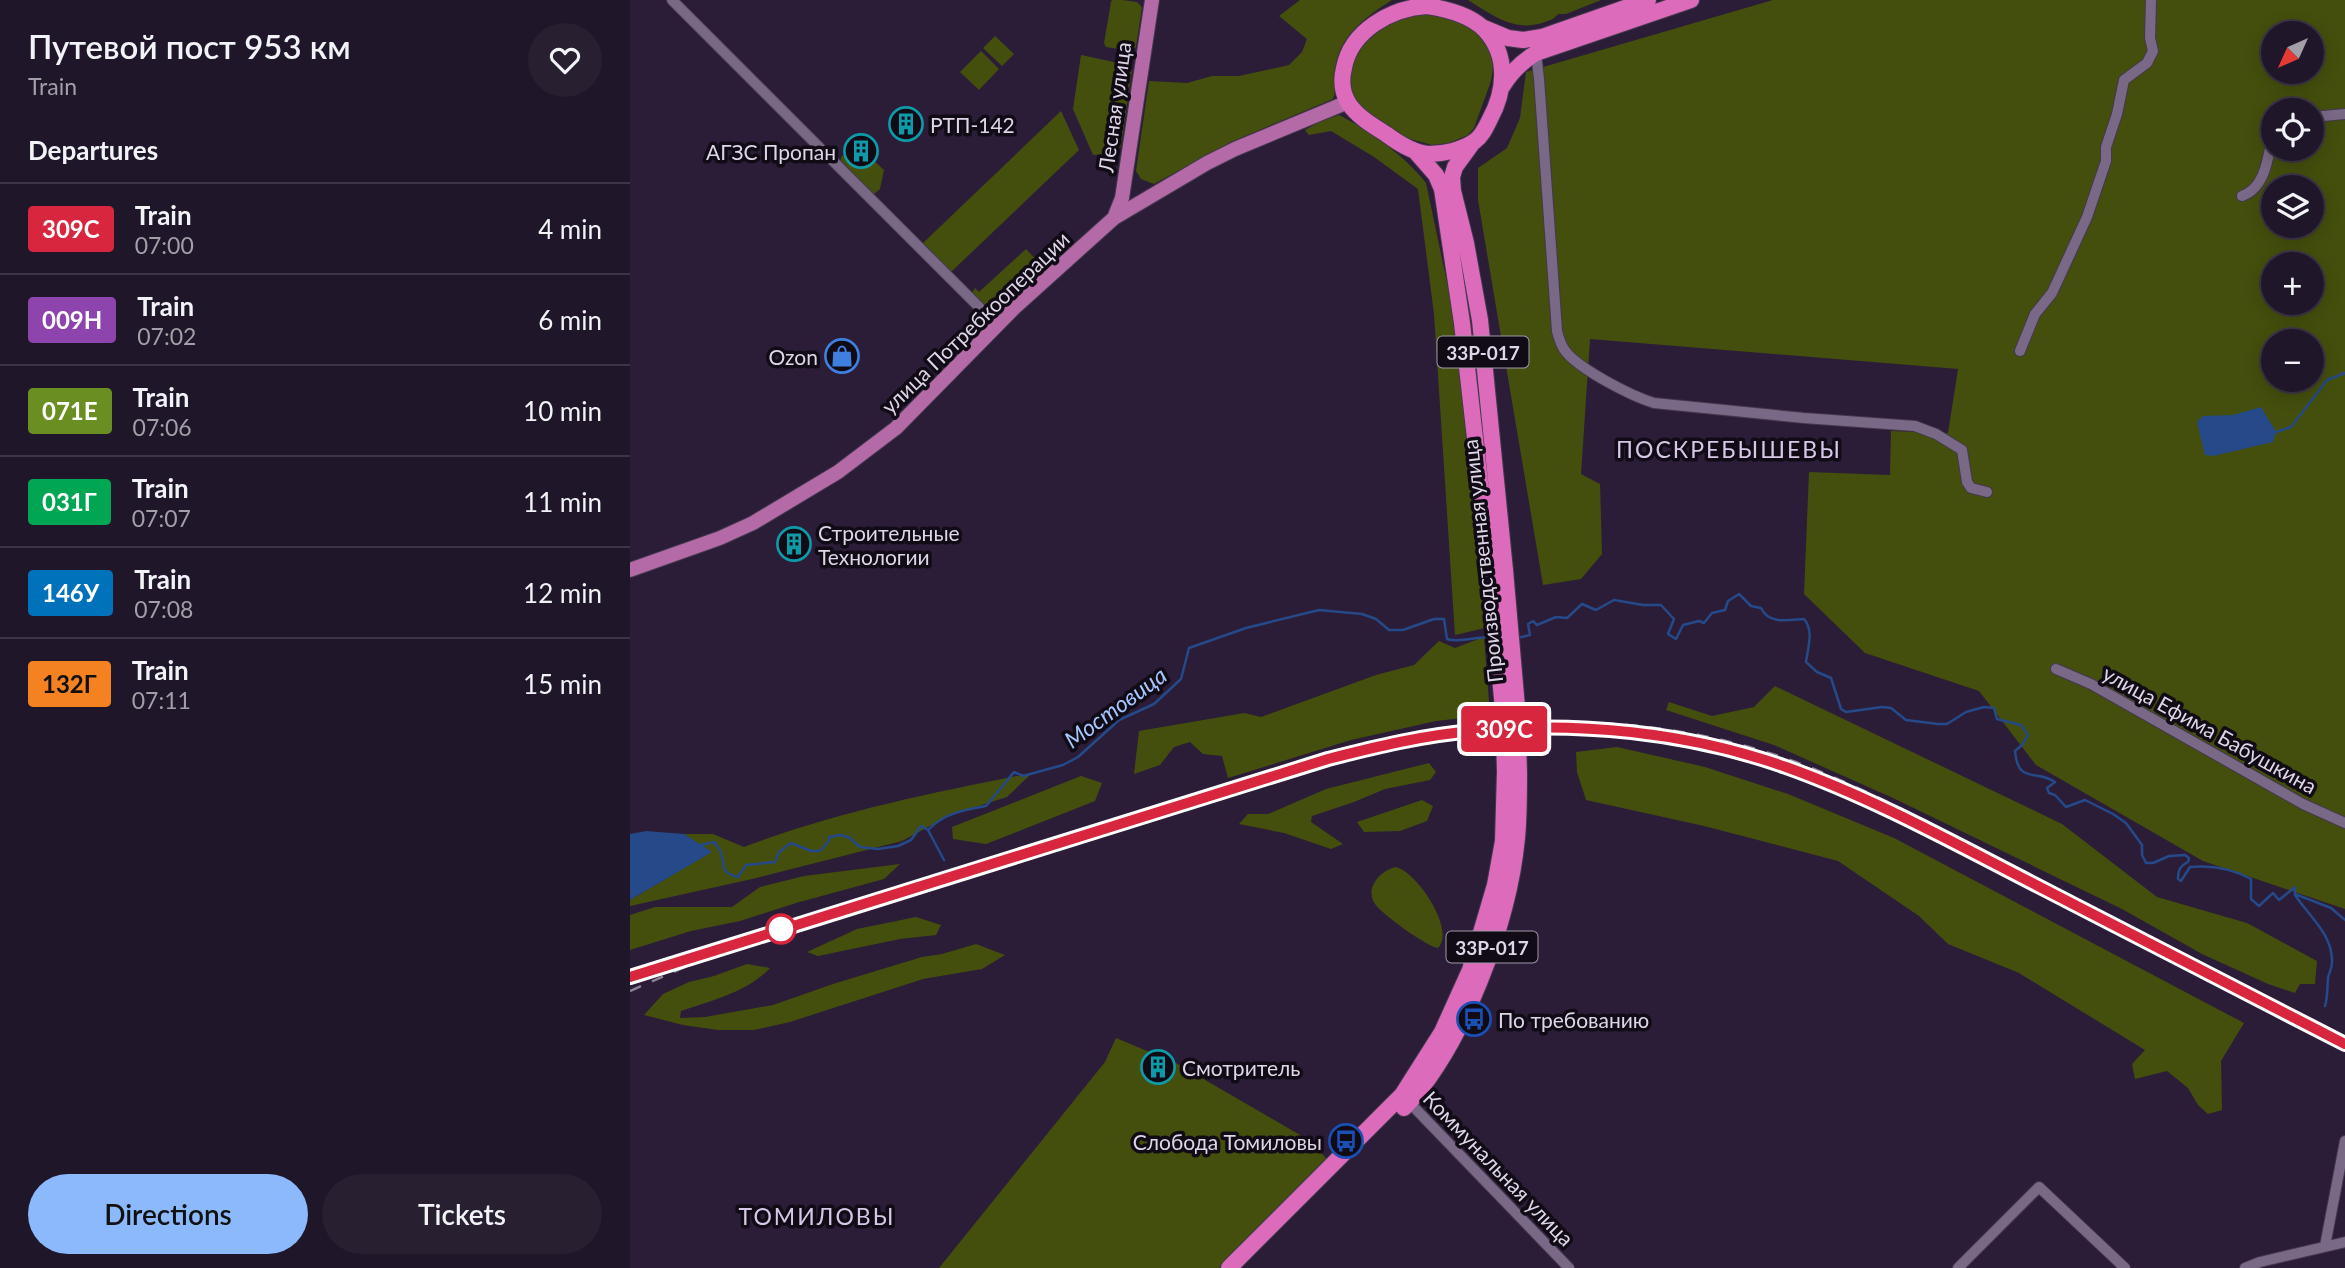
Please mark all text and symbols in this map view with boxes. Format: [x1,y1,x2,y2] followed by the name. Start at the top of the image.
[2261,21,2324,84] north arrow
[2261,21,2324,392] map controls
[528,23,602,97] button: heart
[28,26,351,66] text: Путевой пост 953 км
[1092,40,1136,175] street label: Лесная улица
[28,72,77,100] text: Train
[2261,98,2324,161] button: locate
[887,105,925,143] building icon: РТП-142
[930,112,1015,137] place label: РТП-142
[842,132,880,170] building icon: АГЗС Пропан
[28,134,158,166] text: Departures
[706,139,836,164] place label: АГЗС Пропан
[2261,175,2324,238] button: layers
[135,199,192,231] text: Train
[538,213,602,245] text: 4 min
[42,214,100,243] text: 309С
[876,226,1074,418] street label: улица Потребкооперации
[135,231,194,259] text: 07:00
[2261,252,2324,315] button: +
[137,290,194,322] text: Train
[538,304,602,336] text: 6 min
[42,305,102,334] text: 009Н
[137,322,196,350] text: 07:02
[2261,329,2324,392] button: −
[1438,336,1528,368] road number: 33Р-017
[823,337,861,375] shop icon: Ozon
[769,344,818,369] place label: Ozon
[133,381,190,413] text: Train
[523,395,602,427] text: 10 min
[42,396,98,425] text: 071Е
[133,413,192,441] text: 07:06
[1616,435,1842,463] district label: ПОСКРЕБЫШЕВЫ
[1457,438,1507,684] street label: Производственная улица
[132,472,189,504] text: Train
[523,486,602,518] text: 11 min
[42,487,97,516] text: 031Г
[132,504,191,532] text: 07:07
[818,520,960,569] place label: Строительные Технологии
[775,525,813,563] building icon: Строительные Технологии
[134,563,191,595] text: Train
[523,577,602,609] text: 12 min
[42,578,99,607] text: 146У
[134,595,193,623] text: 07:08
[132,654,189,686] text: Train
[1058,660,1172,754] water label: Мостовица
[2099,660,2321,798] street label: улица Ефима Бабушкина
[523,668,602,700] text: 15 min
[42,669,97,698] text: 132Г
[132,686,191,714] text: 07:11
[1455,706,1553,752] line badge: 309С
[1475,714,1533,743] text: 309С
[766,914,796,944] unlabelled marker
[1446,931,1538,962] road number: 33Р-017
[1455,1000,1493,1038] bus stop icon: По требованию
[1498,1007,1649,1032] place label: По требованию
[1139,1048,1177,1086] building icon: Смотритель
[1182,1055,1300,1080] place label: Смотритель
[1419,1085,1579,1251] street label: Коммунальная улица
[1327,1122,1365,1160] bus stop icon: Слобода Томиловы
[1133,1129,1322,1154] place label: Слобода Томиловы
[28,1174,308,1254] button: Directions
[322,1174,602,1254] button: Tickets
[739,1202,895,1230] district label: ТОМИЛОВЫ

